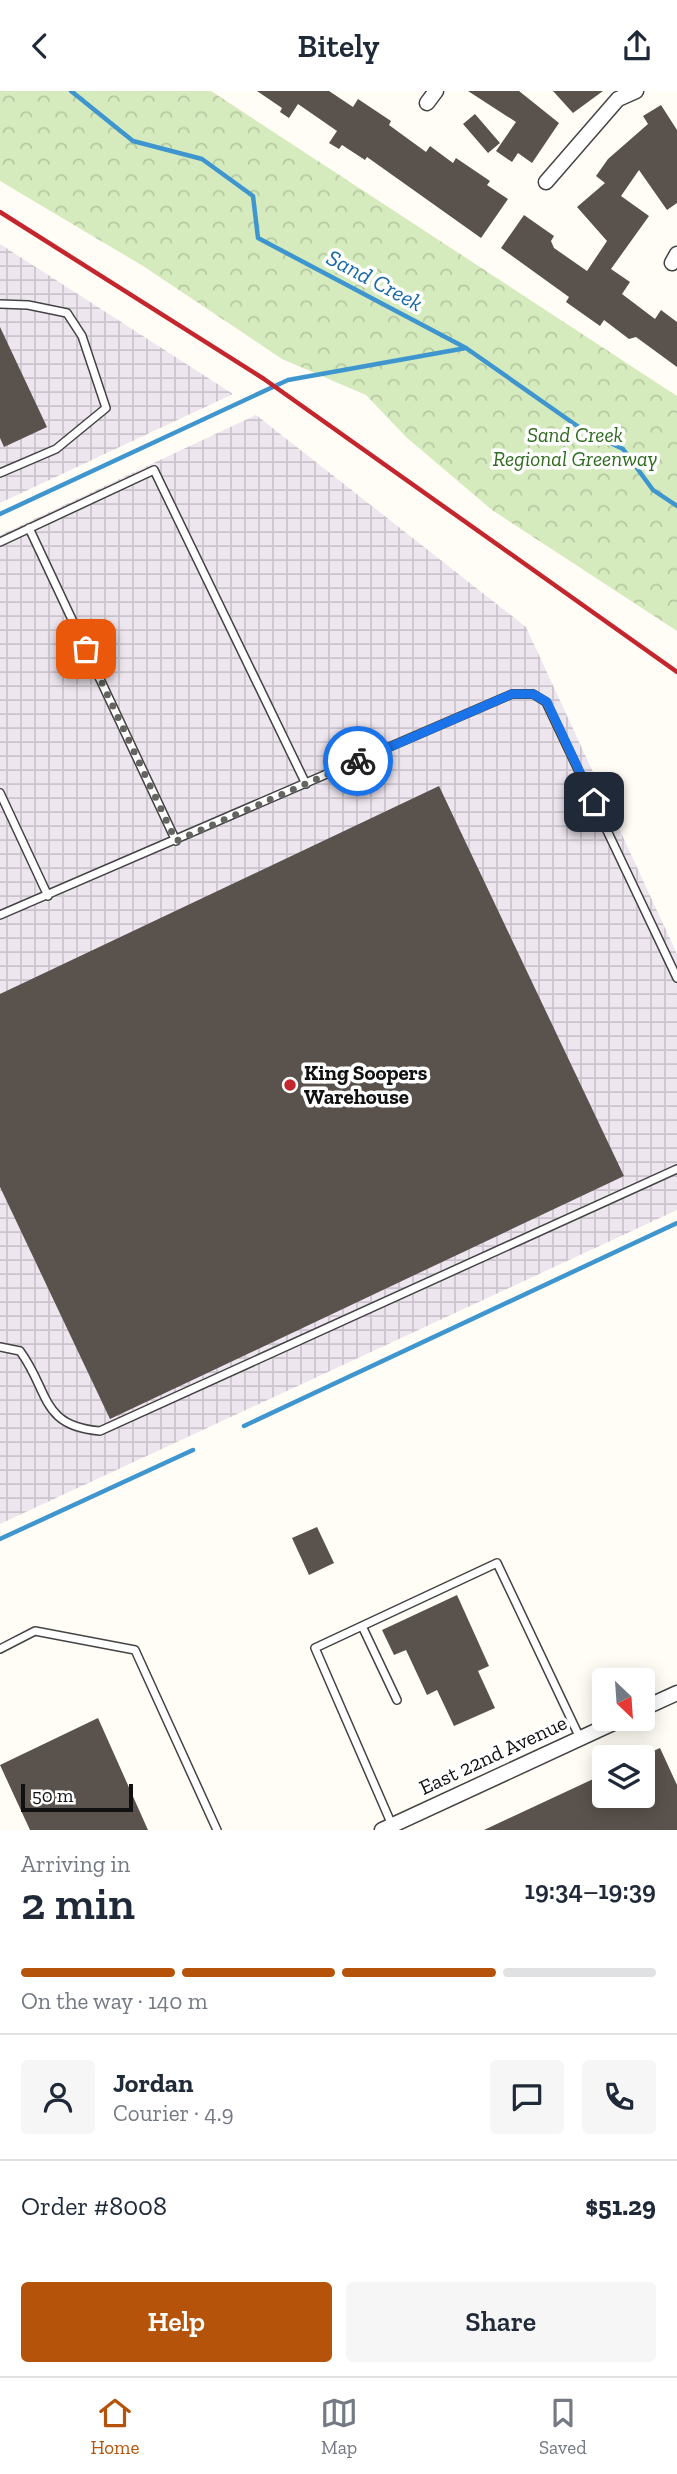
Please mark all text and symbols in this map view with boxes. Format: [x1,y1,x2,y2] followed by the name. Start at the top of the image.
[21,27,59,65] icon: back
[298,27,379,65] text: Bitely
[618,27,656,65] icon: share
[322,243,428,317] water label: Sand Creek
[493,422,658,471] park label: Sand Creek Regional Greenway
[56,619,116,679] pin
[67,630,105,668] icon: bag
[323,726,393,796] courier
[339,742,377,780] icon: bike
[564,772,624,832] pin
[575,783,613,821] icon: home
[304,1060,428,1109] place label: King Soopers Warehouse
[282,1077,298,1093] marker: King Soopers Warehouse
[592,1668,654,1731] north arrow
[592,1668,655,1808] map controls
[415,1709,571,1800] street label: East 22nd Avenue
[592,1745,655,1808] button: layers
[21,1781,133,1813] scale bar
[32,1784,73,1807] text: 50 m
[21,1850,130,1878] text: Arriving in
[525,1874,656,1906] text: 19:34–19:39
[21,1876,135,1931] text: 2 min
[21,1987,208,2015] text: On the way · 140 m
[21,2060,95,2134] button: person
[490,2060,564,2134] button: chat
[582,2060,656,2134] button: phone
[113,2067,193,2099] text: Jordan
[113,2099,234,2127] text: Courier · 4.9
[21,2190,167,2222] text: Order #8008
[585,2190,656,2222] text: $51.29
[21,2282,332,2362] button: Help
[346,2282,656,2362] button: Share
[90,2394,139,2459] tab: Home
[320,2394,358,2459] tab: Map
[539,2394,587,2459] tab: Saved

